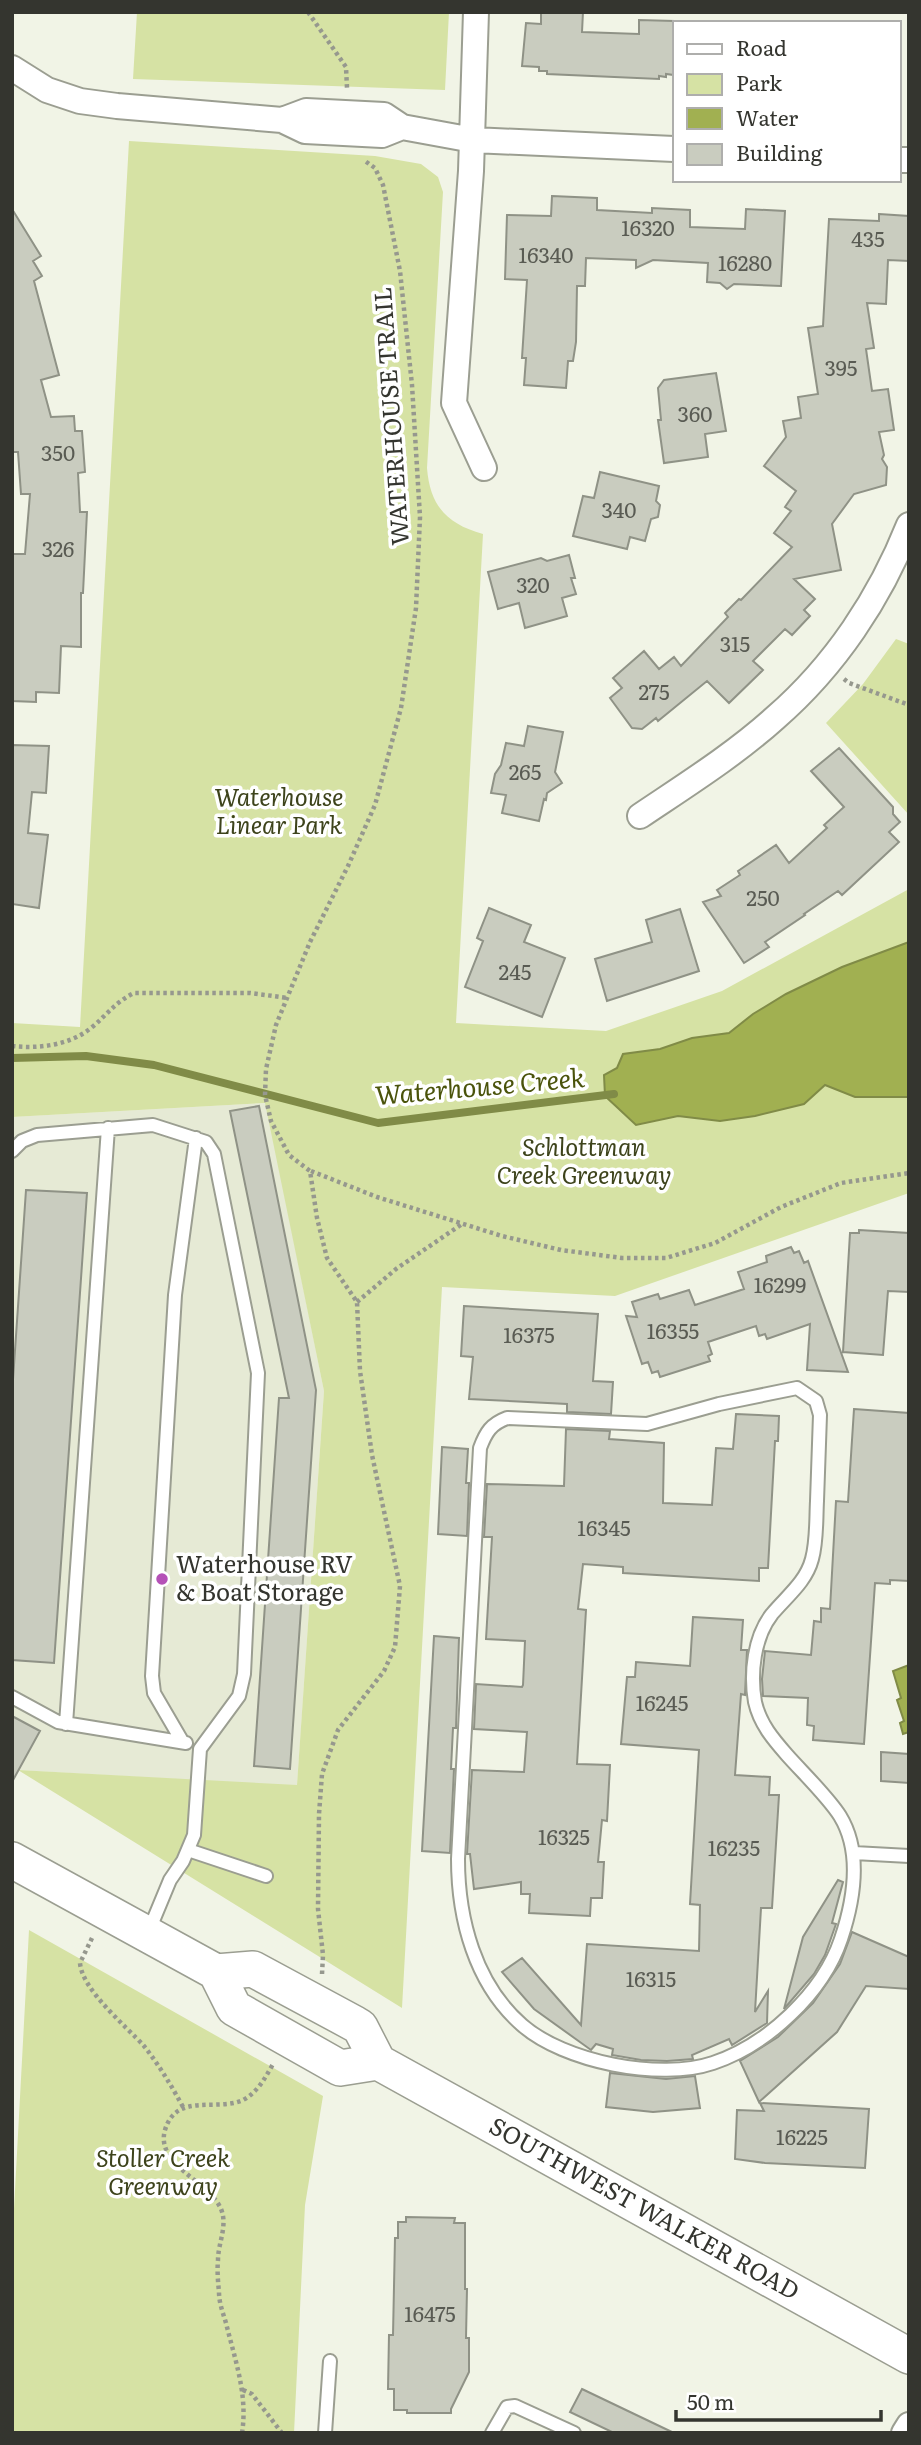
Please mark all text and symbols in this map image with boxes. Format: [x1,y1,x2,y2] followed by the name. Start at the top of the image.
[673,21,900,182] legend
[736,31,787,62] text: Road
[736,66,782,97] text: Park
[736,101,798,132] text: Water
[736,136,823,167] text: Building
[621,211,675,242] house number: 16320
[851,222,885,253] house number: 435
[519,238,573,269] house number: 16340
[718,246,772,277] house number: 16280
[363,286,416,547] street label: WATERHOUSE TRAIL
[824,351,858,382] house number: 395
[678,397,712,428] house number: 360
[41,436,75,467] house number: 350
[602,493,637,524] house number: 340
[42,532,74,563] house number: 326
[516,568,550,599] house number: 320
[720,627,750,658] house number: 315
[638,675,670,706] house number: 275
[509,755,541,786] house number: 265
[214,778,344,841] park label: Waterhouse Linear Park
[746,881,780,912] house number: 250
[499,955,531,986] house number: 245
[373,1056,587,1113] water label: Waterhouse Creek
[497,1128,671,1191] park label: Schlottman Creek Greenway
[754,1268,806,1299] house number: 16299
[647,1314,699,1345] house number: 16355
[503,1318,555,1349] house number: 16375
[577,1511,631,1542] house number: 16345
[176,1545,353,1608] place label: Waterhouse RV & Boat Storage
[154,1571,170,1587] marker: Waterhouse RV & Boat Storage
[636,1686,688,1717] house number: 16245
[538,1820,590,1851] house number: 16325
[708,1831,760,1862] house number: 16235
[626,1962,676,1993] house number: 16315
[484,2107,807,2307] street label: SOUTHWEST WALKER ROAD
[776,2120,828,2151] house number: 16225
[96,2139,231,2202] park label: Stoller Creek Greenway
[404,2297,456,2328] house number: 16475
[676,2378,881,2422] scale bar
[687,2385,734,2416] text: 50 m

